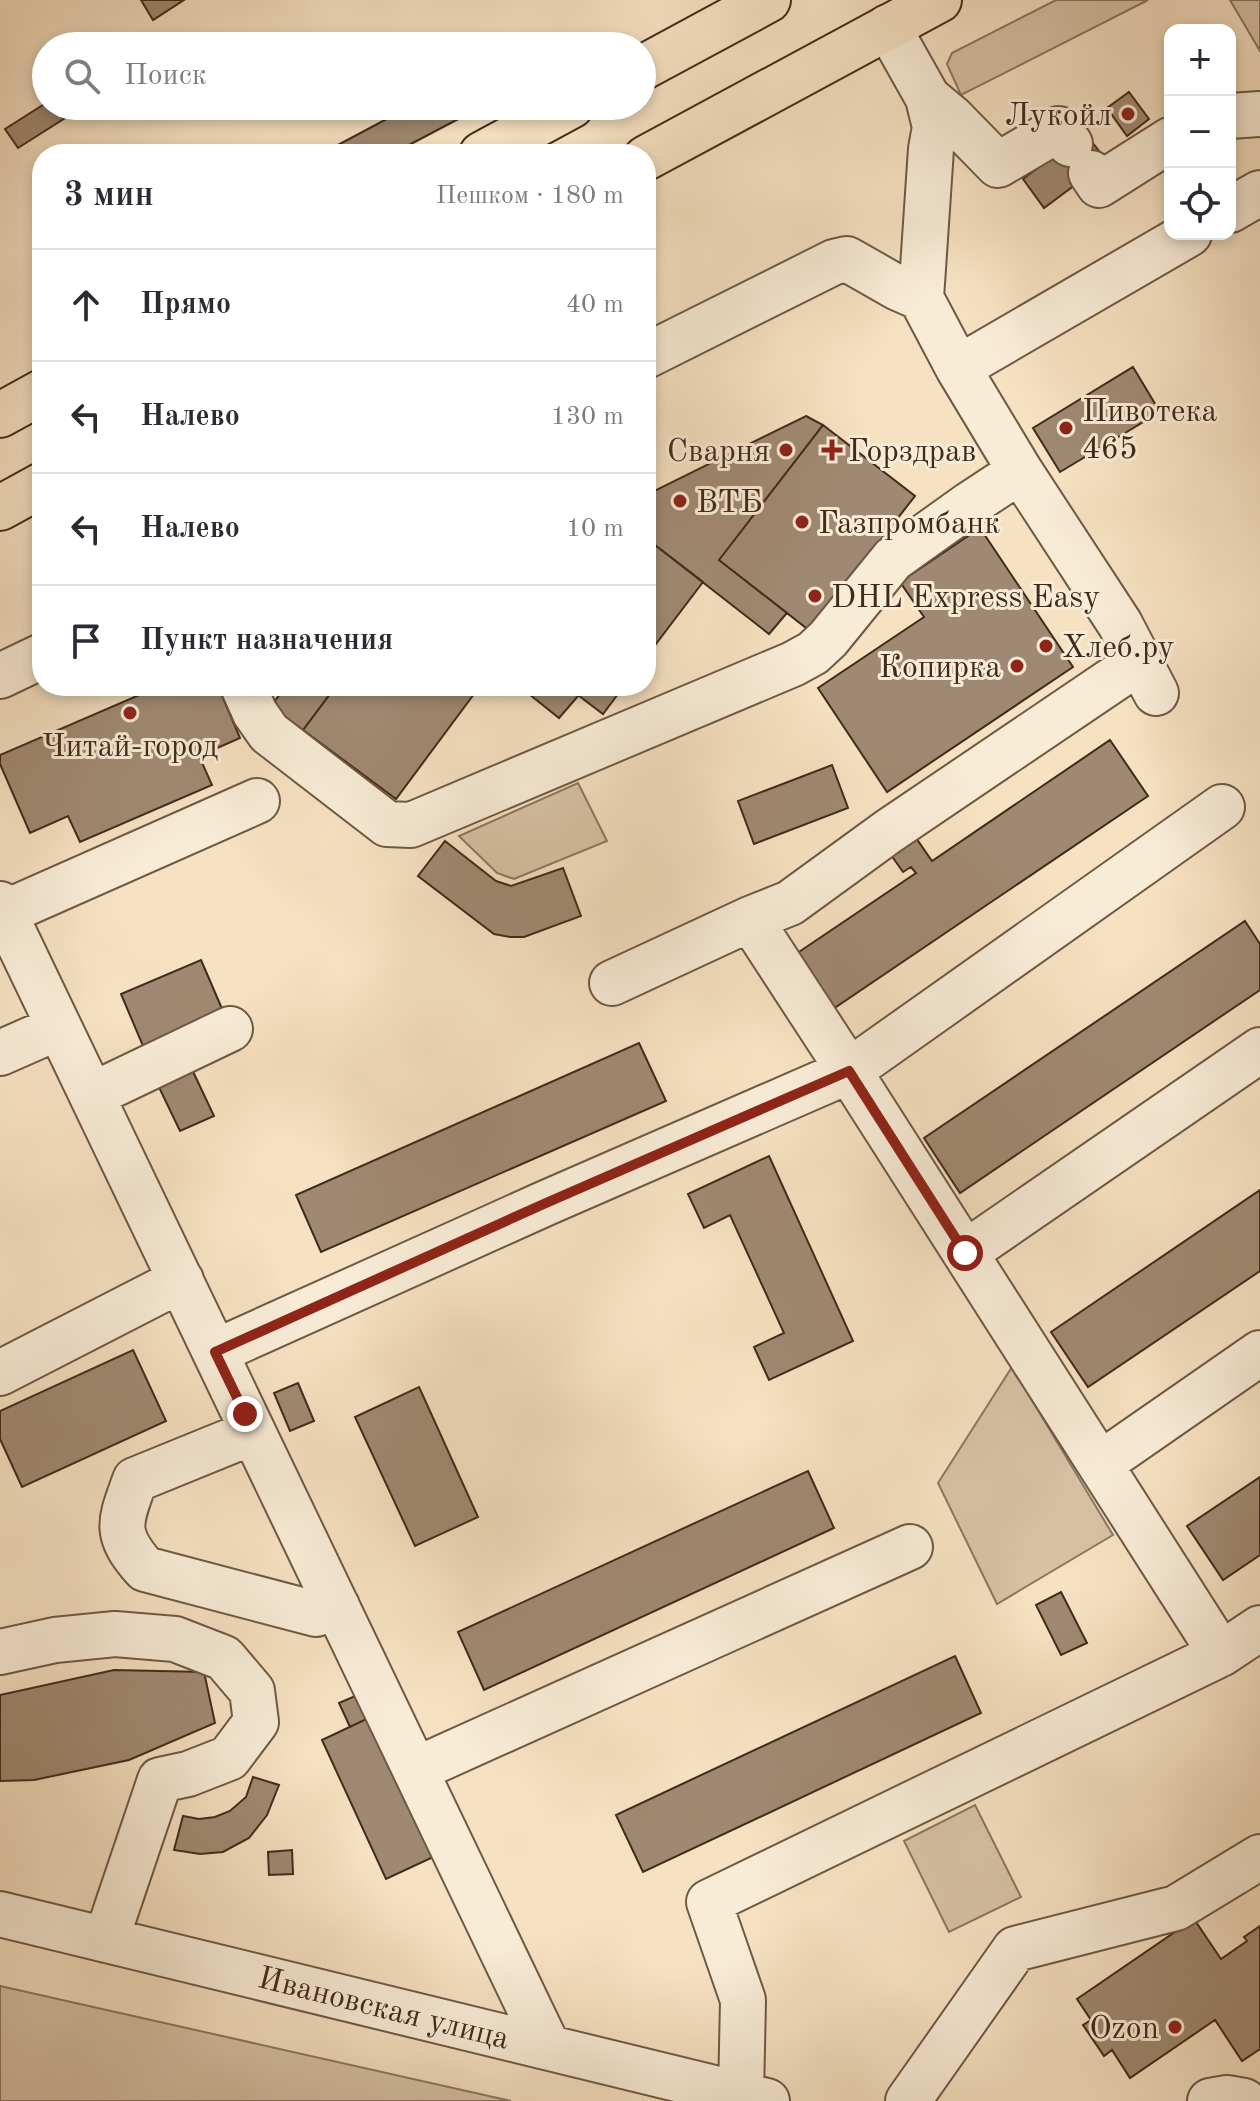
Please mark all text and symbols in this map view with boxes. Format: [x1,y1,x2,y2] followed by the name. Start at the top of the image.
[1164,24,1236,240] map controls
[1164,24,1236,96] button: +
[32,32,656,120] search box
[60,54,104,98] icon: search
[124,61,207,91] text: Поиск
[1164,96,1236,168] button: −
[1005,101,1112,133] place label: Лукойл
[1119,105,1137,123] marker: Лукойл
[1164,168,1236,240] button: locate
[64,179,154,213] text: 3 мин
[436,183,624,209] text: Пешком · 180 m
[64,283,108,327] icon: ahead
[140,290,231,320] text: Прямо
[566,292,624,318] text: 40 m
[64,395,108,439] icon: left
[1082,397,1218,466] place label: Пивотека 465
[140,402,240,432] text: Налево
[551,404,624,430] text: 130 m
[1057,419,1075,437] marker: Пивотека 465
[667,437,770,469] place label: Сварня
[848,437,976,469] place label: Горздрав
[777,441,795,459] marker: Сварня
[823,441,841,459] marker: Горздрав
[696,488,763,520] place label: ВТБ
[671,492,689,510] marker: ВТБ
[64,507,108,551] icon: left
[818,509,1000,541] place label: Газпромбанк
[793,513,811,531] marker: Газпромбанк
[140,514,240,544] text: Налево
[566,516,624,542] text: 10 m
[831,583,1100,615] place label: DHL Express Easy
[806,587,824,605] marker: DHL Express Easy
[64,619,108,663] icon: arrive
[140,626,393,656] text: Пункт назначения
[1062,633,1174,665] place label: Хлеб.ру
[1037,637,1055,655] marker: Хлеб.ру
[879,653,1001,685] place label: Копирка
[1008,657,1026,675] marker: Копирка
[121,704,139,722] marker: Читай-город
[42,732,218,764] place label: Читай-город
[947,1235,983,1271] route start
[227,1396,263,1432] route end
[254,1963,512,2057] street label: Ивановская улица
[1089,2014,1159,2046] place label: Ozon
[1166,2018,1184,2036] marker: Ozon

